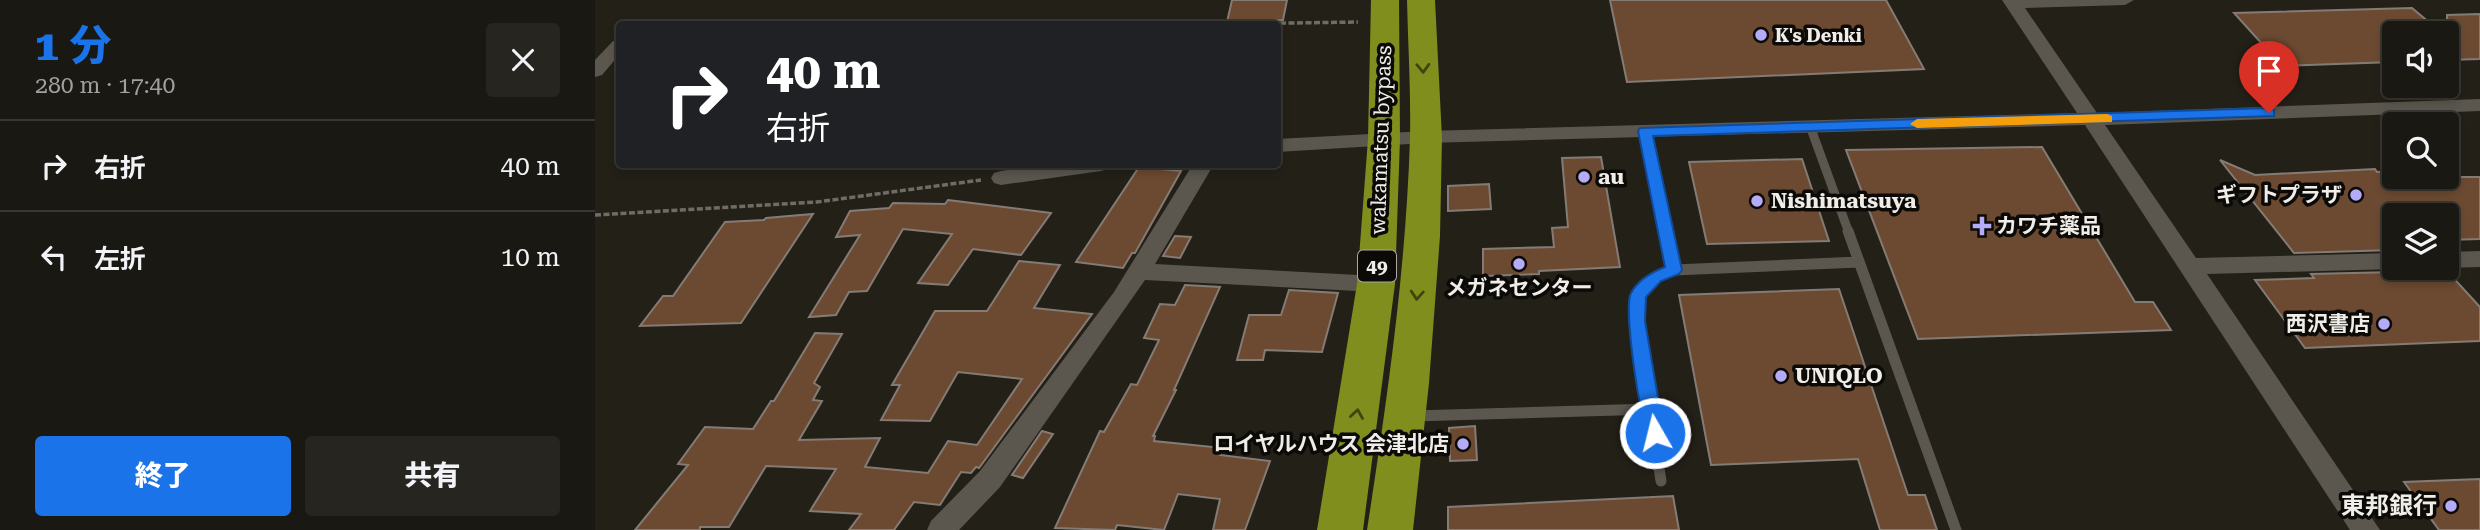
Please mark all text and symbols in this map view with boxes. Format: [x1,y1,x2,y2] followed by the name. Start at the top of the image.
[35,21,111,70] text: 1 分
[2382,21,2459,280] map controls
[2382,21,2459,98] button: sound
[486,23,560,97] button: close
[1775,25,1862,46] place label: K's Denki
[1753,27,1769,43] marker: K's Denki
[2239,41,2299,113] pin
[766,43,881,100] text: 40 m
[1366,45,1396,235] street label: wakamatsu bypass
[651,49,742,140] icon: right
[2250,52,2288,90] icon: arrive
[1415,63,1430,74] one-way arrow
[35,72,175,99] text: 280 m · 17:40
[766,109,830,147] text: 右折
[2382,112,2459,189] button: search
[35,147,73,185] icon: right
[501,151,560,181] text: 40 m
[94,153,146,183] text: 右折
[1598,165,1624,189] place label: au
[1576,169,1592,185] marker: au
[2216,183,2342,207] place label: ギフトプラザ
[2348,187,2364,203] marker: ギフトプラザ
[1771,189,1917,213] place label: Nishimatsuya
[1749,193,1765,209] marker: Nishimatsuya
[2382,203,2459,280] button: layers
[1996,214,2101,238] place label: カワチ薬品
[1974,218,1990,234] marker: カワチ薬品
[35,238,73,276] icon: left
[501,242,560,272] text: 10 m
[94,244,146,274] text: 左折
[1358,250,1396,282] road number: 49
[1511,256,1527,272] marker: メガネセンター
[1446,276,1593,300] place label: メガネセンター
[1410,290,1425,301] one-way arrow
[2286,312,2370,336] place label: 西沢書店
[2376,316,2392,332] marker: 西沢書店
[1795,364,1883,388] place label: UNIQLO
[1773,368,1789,384] marker: UNIQLO
[1618,396,1692,470] position arrow
[1349,408,1364,420] one-way arrow
[1213,432,1449,456] place label: ロイヤルハウス 会津北店
[35,436,291,516] button: 終了
[305,436,560,516] button: 共有
[1455,436,1471,452] marker: ロイヤルハウス 会津北店
[2341,492,2437,520] place label: 東邦銀行
[2443,498,2459,514] marker: 東邦銀行

